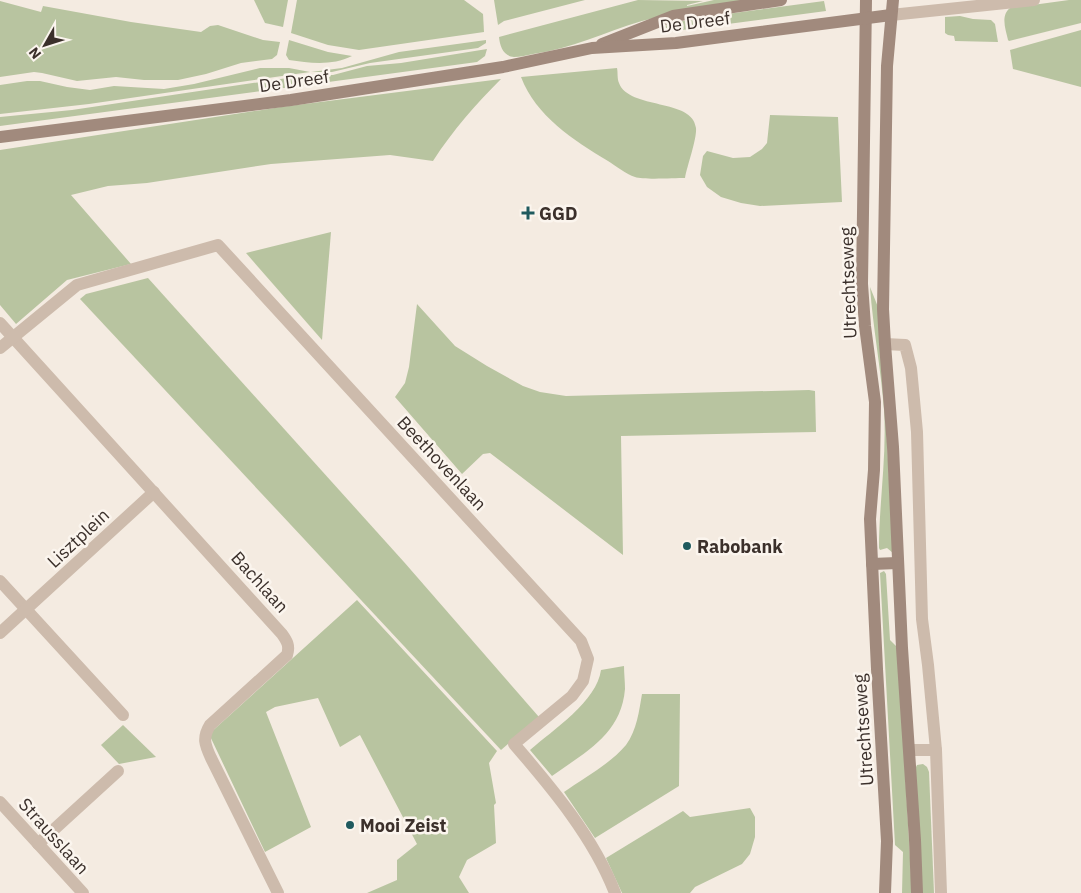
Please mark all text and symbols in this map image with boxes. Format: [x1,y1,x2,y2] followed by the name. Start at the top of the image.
[659,6,732,38] street label: De Dreef
[20,20,70,70] north arrow
[25,44,45,63] text: N
[258,65,331,97] street label: De Dreef
[539,202,577,225] place label: GGD
[521,206,535,220] marker: GGD
[835,226,861,339] street label: Utrechtseweg
[392,411,492,515] street label: Beethovenlaan
[42,503,114,573] street label: Lisztplein
[697,535,783,558] place label: Rabobank
[681,540,693,552] marker: Rabobank
[226,546,294,618] street label: Bachlaan
[848,673,878,787] street label: Utrechtseweg
[14,793,94,879] street label: Strausslaan
[360,814,446,837] place label: Mooi Zeist
[344,819,356,831] marker: Mooi Zeist

